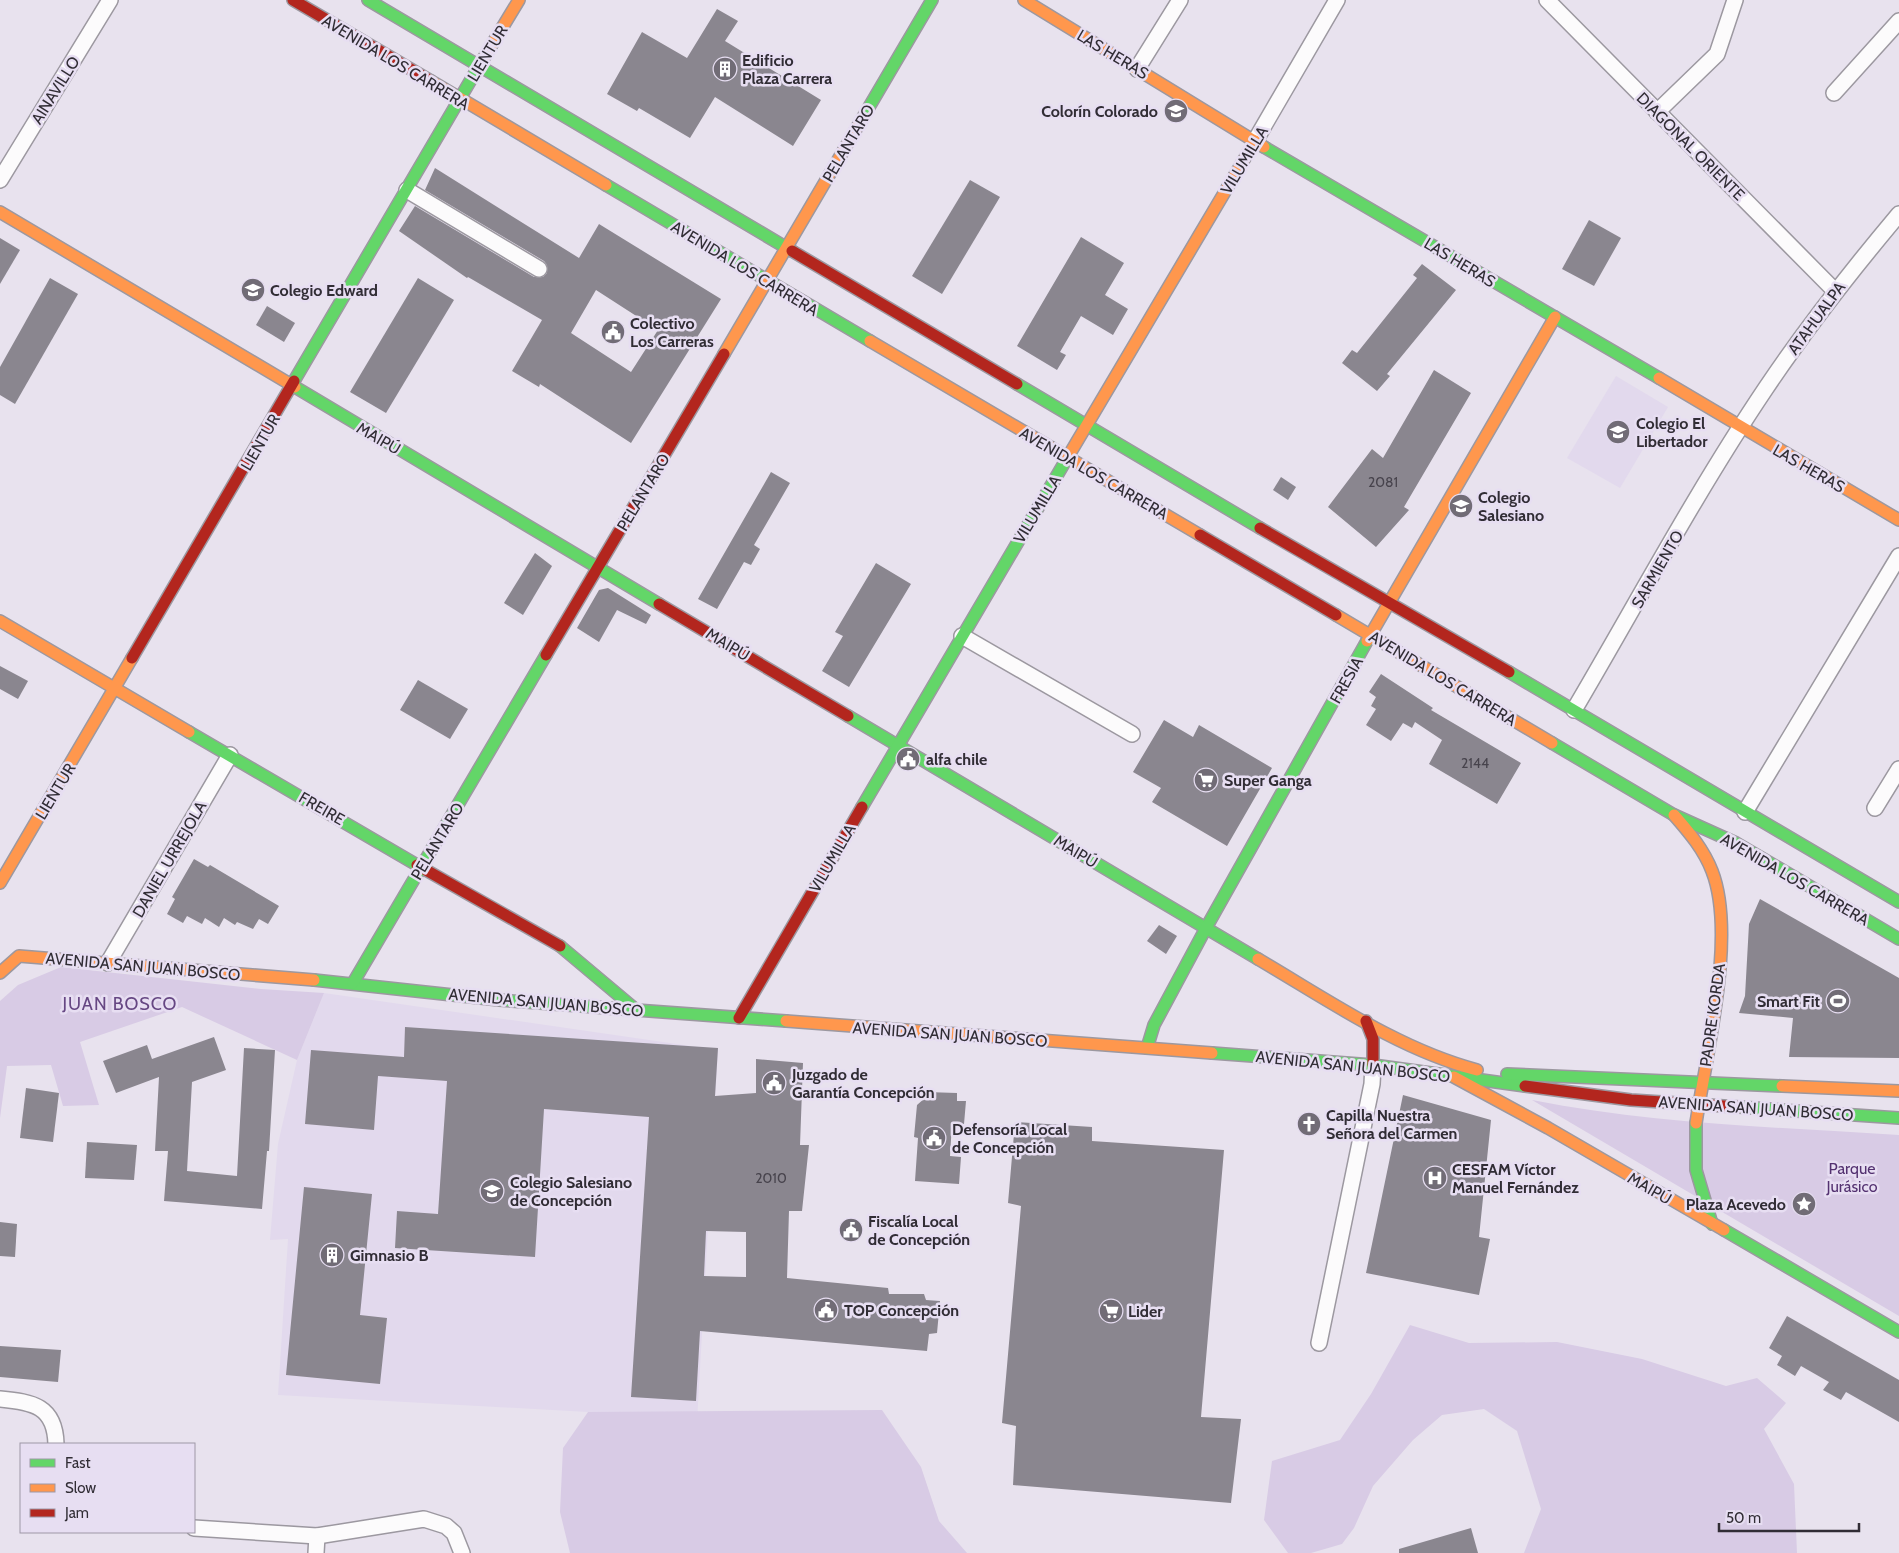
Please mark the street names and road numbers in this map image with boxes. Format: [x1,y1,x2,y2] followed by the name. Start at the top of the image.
[319,11,473,114] street label: AVENIDA LOS CARRERA
[463,21,512,85] street label: LIENTUR
[1074,26,1152,83] street label: LAS HERAS
[27,53,84,128] street label: AINAVILLO
[1633,88,1749,204] street label: DIAGONAL ORIENTE
[819,101,878,186] street label: PELANTARO
[1217,123,1272,198] street label: VILUMILLA
[668,217,822,320] street label: AVENIDA LOS CARRERA
[1421,234,1499,291] street label: LAS HERAS
[1784,278,1849,358] street label: ATAHUALPA
[237,410,284,474] street label: LIENTUR
[353,418,404,459] street label: MAIPÚ
[1016,423,1171,524] street label: AVENIDA LOS CARRERA
[1769,440,1848,497] street label: LAS HERAS
[613,450,674,534] street label: PELANTARO
[1010,472,1065,547] street label: VILUMILLA
[1628,527,1687,611] street label: SARMIENTO
[702,624,753,665] street label: MAIPÚ
[1366,627,1520,730] street label: AVENIDA LOS CARRERA
[1326,654,1367,707] street label: FRESIA
[31,759,80,823] street label: LIENTUR
[296,788,348,829] street label: FREIRE
[128,798,211,921] street label: DANIEL URREJOLA
[407,799,468,883] street label: PELANTARO
[805,821,860,896] street label: VILUMILLA
[1717,829,1872,930] street label: AVENIDA LOS CARRERA
[1050,831,1101,872] street label: MAIPÚ
[45,949,241,984] street label: AVENIDA SAN JUAN BOSCO
[1696,962,1729,1068] street label: PADRE KORDA
[448,985,644,1020] street label: AVENIDA SAN JUAN BOSCO
[852,1018,1048,1051] street label: AVENIDA SAN JUAN BOSCO
[1255,1047,1451,1086] street label: AVENIDA SAN JUAN BOSCO
[1658,1092,1854,1125] street label: AVENIDA SAN JUAN BOSCO
[1624,1168,1675,1209] street label: MAIPÚ

